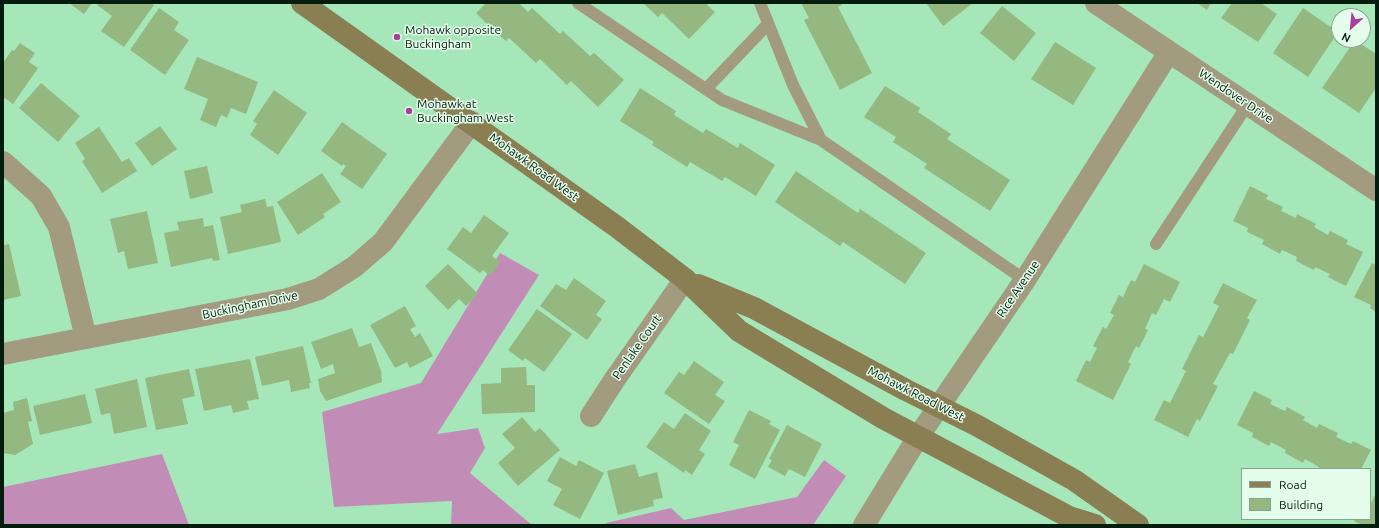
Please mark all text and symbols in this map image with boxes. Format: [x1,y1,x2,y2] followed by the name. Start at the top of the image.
[1331,8,1371,48] north arrow
[405,23,501,51] place label: Mohawk opposite Buckingham
[1340,31,1352,45] text: N
[392,32,402,42] marker: Mohawk opposite Buckingham
[1196,66,1276,126] street label: Wendover Drive
[417,97,513,125] place label: Mohawk at Buckingham West
[404,106,414,116] marker: Mohawk at Buckingham West
[487,130,581,204] street label: Mohawk Road West
[994,258,1042,320] street label: Rice Avenue
[201,288,299,322] street label: Buckingham Drive
[609,312,665,382] street label: Penlake Court
[865,363,967,425] street label: Mohawk Road West
[1241,468,1371,520] legend
[1279,478,1307,491] text: Road
[1279,498,1323,511] text: Building

